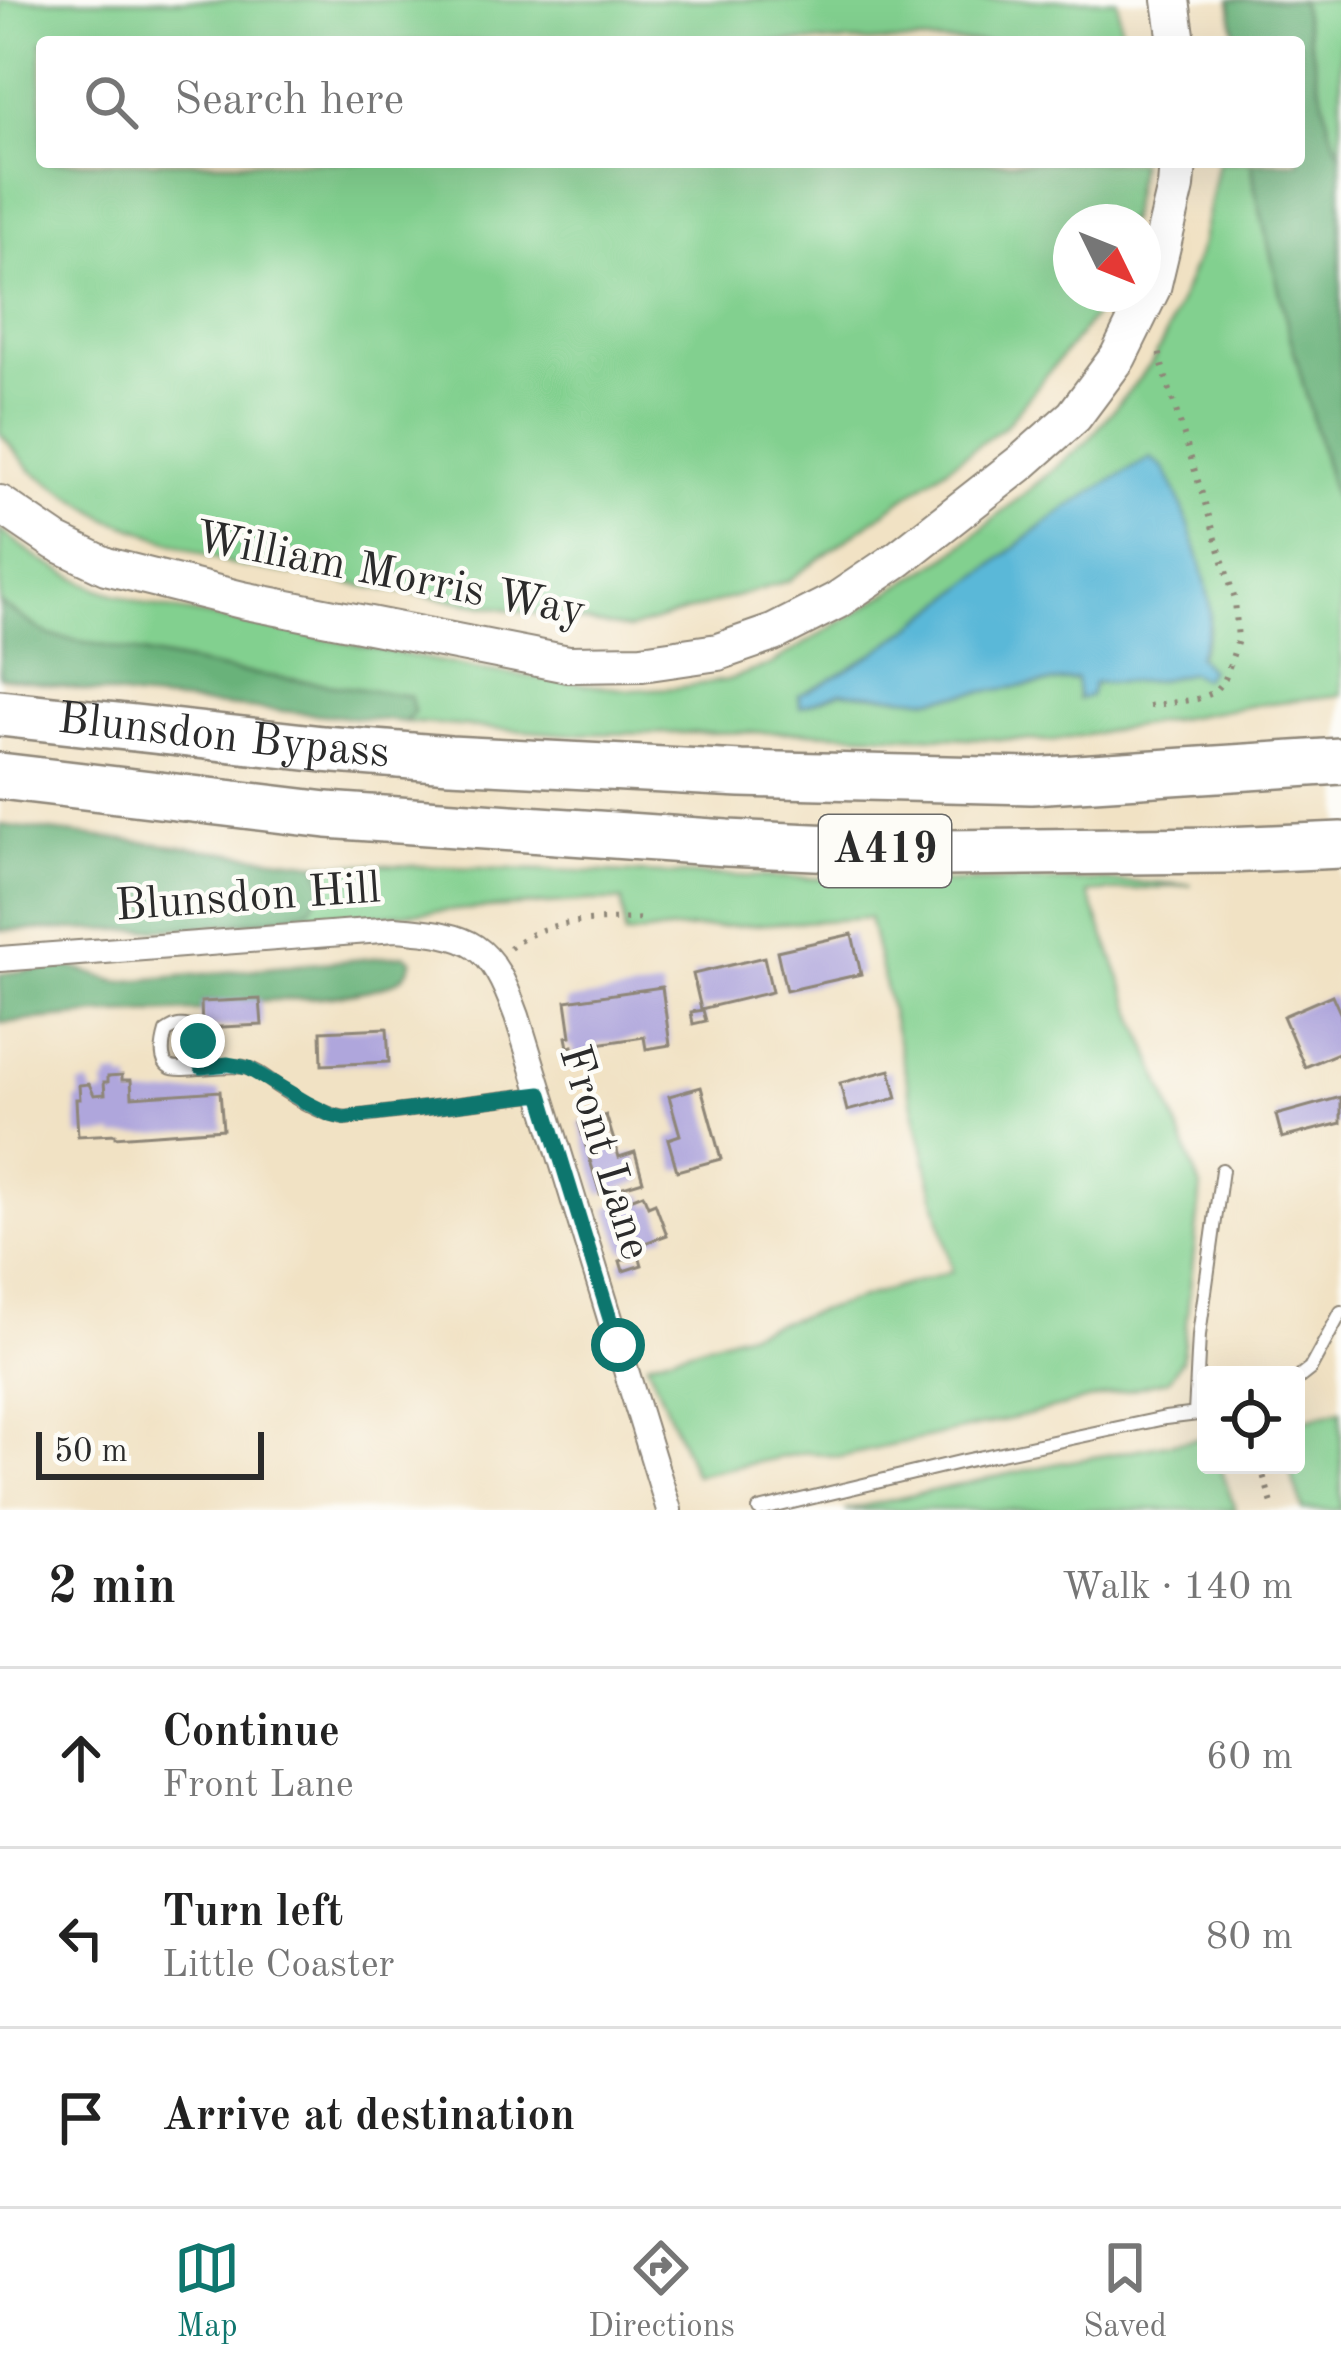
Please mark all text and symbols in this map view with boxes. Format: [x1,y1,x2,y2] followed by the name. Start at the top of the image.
[36,36,1305,168] search box
[78,69,144,135] icon: search
[174,79,404,124] text: Search here
[1053,204,1161,312] north arrow
[191,516,589,636] street label: William Morris Way
[55,697,391,777] street label: Blunsdon Bypass
[819,815,951,887] road number: A419
[114,867,382,931] street label: Blunsdon Hill
[171,1014,225,1068] route end
[549,1041,657,1265] street label: Front Lane
[591,1318,645,1372] route start
[1197,1366,1305,1474] map controls
[1197,1366,1305,1474] button: locate
[36,1426,264,1479] scale bar
[54,1436,128,1469] text: 50 m
[48,1563,176,1614] text: 2 min
[1062,1568,1293,1607] text: Walk · 140 m
[162,1711,340,1756] text: Continue
[48,1725,114,1791] icon: ahead
[1206,1738,1293,1777] text: 60 m
[162,1766,354,1805] text: Front Lane
[162,1891,343,1936] text: Turn left
[48,1905,114,1971] icon: left
[1206,1918,1293,1957] text: 80 m
[162,1946,395,1985] text: Little Coaster
[48,2085,114,2151] icon: arrive
[162,2095,575,2140] text: Arrive at destination
[174,2235,240,2348] tab: Map
[588,2235,735,2348] tab: Directions
[1083,2235,1167,2348] tab: Saved

